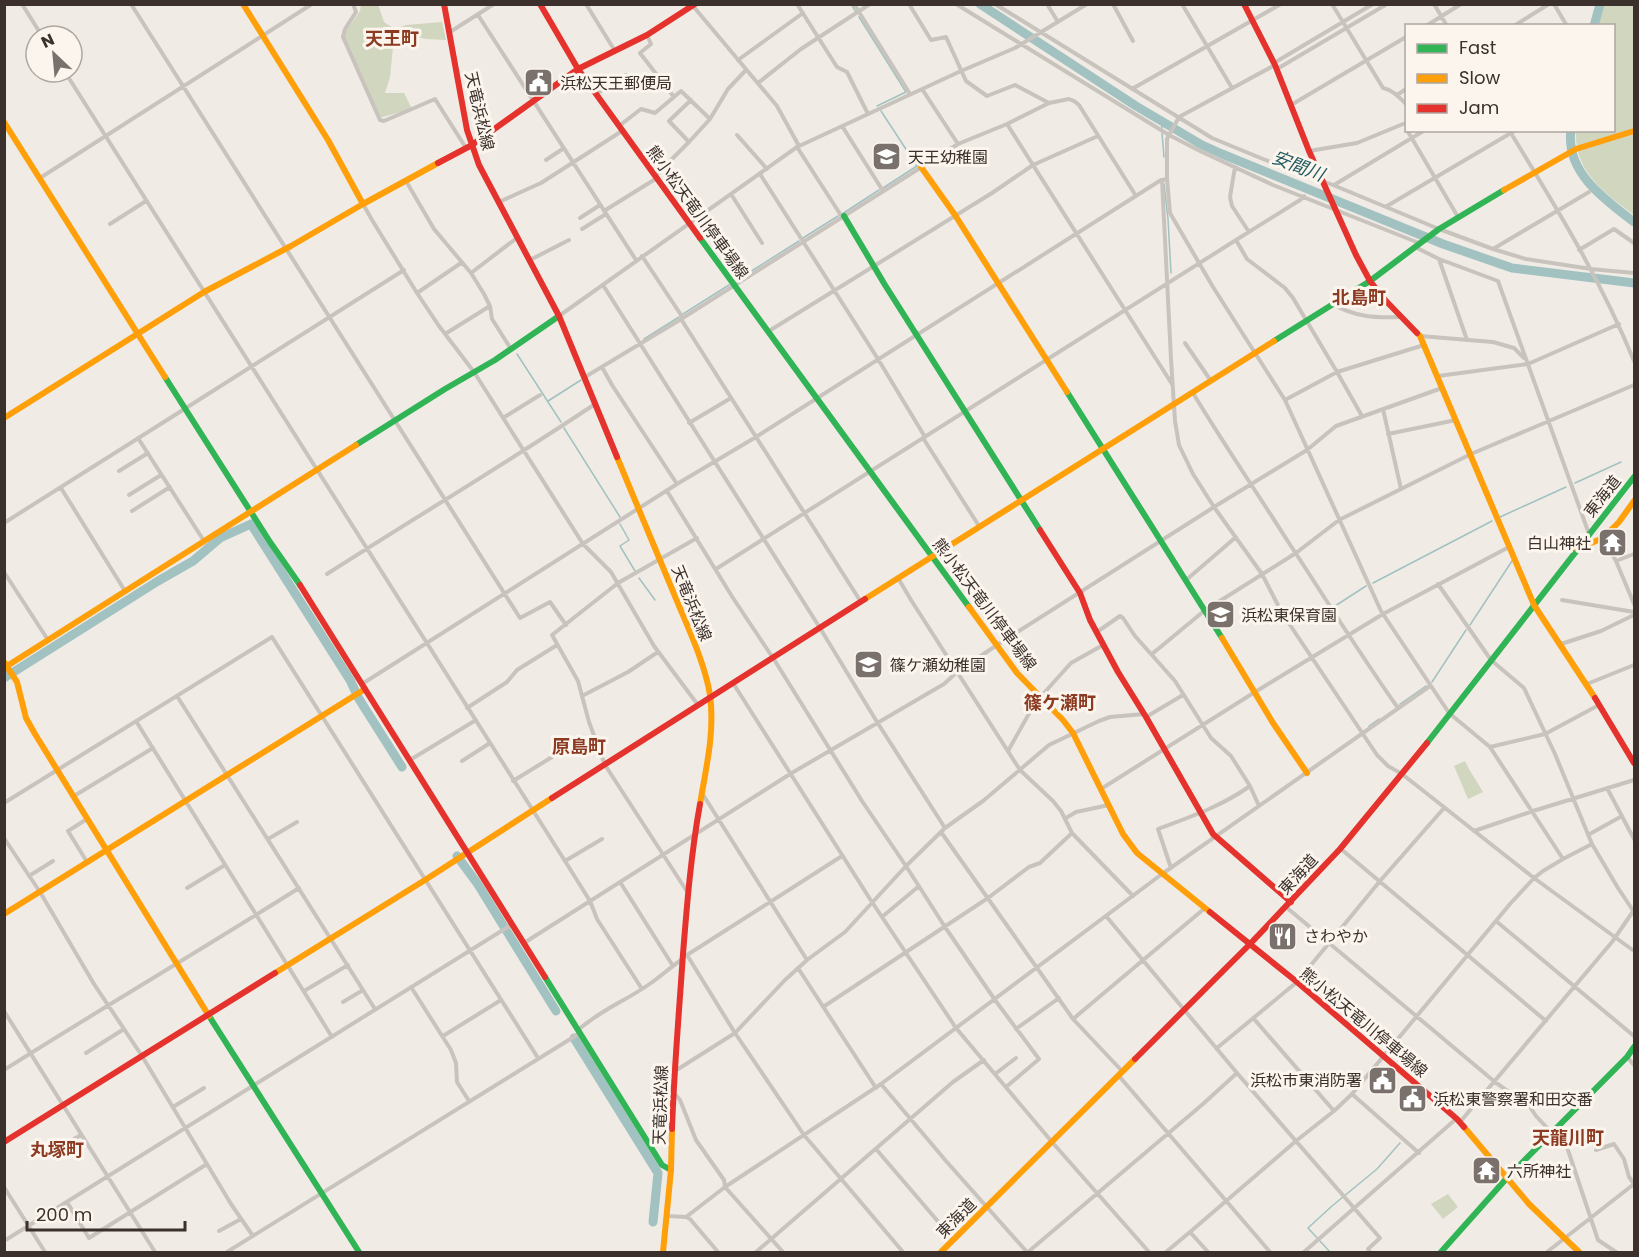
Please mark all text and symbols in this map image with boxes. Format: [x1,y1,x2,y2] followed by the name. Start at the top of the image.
[24,24,84,84] north arrow
[1405,24,1615,132] legend
[365,26,419,51] district label: 天王町
[37,28,58,54] text: N
[1459,35,1496,60] text: Fast
[1459,65,1501,90] text: Slow
[523,67,555,99] public building icon: 浜松天王郵便局
[459,70,500,153] street label: 天竜浜松線
[560,72,672,95] place label: 浜松天王郵便局
[1459,95,1499,120] text: Jam
[641,141,754,284] street label: 熊小松天竜川停車場線
[871,141,903,173] school or university icon: 天王幼稚園
[1268,144,1330,188] water label: 安間川
[908,146,988,169] place label: 天王幼稚園
[1332,285,1386,310] district label: 北島町
[1579,470,1626,522] street label: 東海道
[1596,527,1628,559] temple icon: 白山神社
[1527,532,1591,555] place label: 白山神社
[927,533,1042,675] street label: 熊小松天竜川停車場線
[666,562,717,645] street label: 天竜浜松線
[1204,599,1236,631] school or university icon: 浜松東保育園
[1241,604,1337,627] place label: 浜松東保育園
[853,649,885,681] school or university icon: 篠ケ瀬幼稚園
[890,654,986,677] place label: 篠ケ瀬幼稚園
[1024,690,1096,715] district label: 篠ケ瀬町
[552,734,606,759] district label: 原島町
[1274,849,1323,900] street label: 東海道
[1267,920,1299,952] restaurant icon: さわやか
[1304,925,1368,948] place label: さわやか
[1295,962,1432,1083] street label: 熊小松天竜川停車場線
[1367,1064,1399,1096] public building icon: 浜松市東消防署
[648,1065,673,1145] street label: 天竜浜松線
[1250,1069,1362,1092] place label: 浜松市東消防署
[1396,1083,1428,1115] public building icon: 浜松東警察署和田交番
[1433,1088,1593,1111] place label: 浜松東警察署和田交番
[1532,1125,1604,1150] district label: 天龍川町
[30,1137,84,1162] district label: 丸塚町
[1470,1155,1502,1187] temple icon: 六所神社
[1507,1160,1571,1183] place label: 六所神社
[931,1193,981,1243] street label: 東海道
[27,1194,184,1232] scale bar
[36,1202,92,1227] text: 200 m

